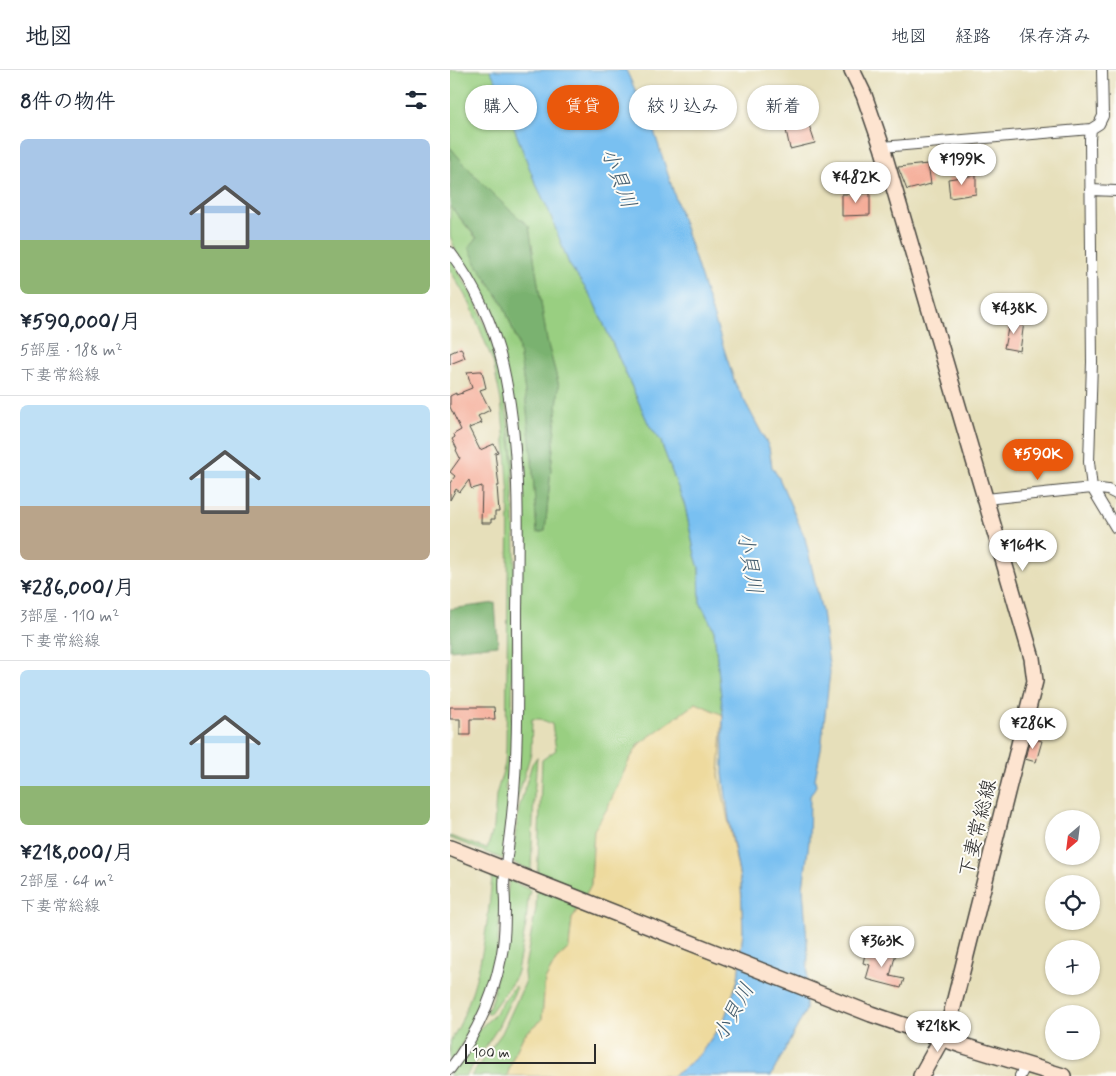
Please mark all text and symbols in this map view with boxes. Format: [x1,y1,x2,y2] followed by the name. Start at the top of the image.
[25,22,73,53] text: 地図
[891,25,927,49] text: 地図
[955,25,991,49] text: 経路
[1019,25,1091,49] text: 保存済み
[465,85,537,130] chip: 購入
[547,85,619,130] chip: 賃貸
[629,85,737,130] chip: 絞り込み
[747,85,819,130] chip: 新着
[402,86,430,114] icon: filters
[20,88,116,116] text: 8件の物件
[594,144,642,213] water label: 小貝川
[927,144,997,186] pin: ¥199K
[939,149,985,170] text: ¥199K
[821,162,891,204] pin: ¥482K
[832,167,880,188] text: ¥482K
[180,172,270,262] icon: home
[979,292,1049,335] pin: ¥438K
[991,298,1037,319] text: ¥438K
[20,308,141,336] text: ¥590,000/月
[20,340,123,361] text: 5部屋 · 188 m²
[20,365,100,386] text: 下妻常総線
[180,437,270,527] icon: home
[1003,438,1073,481] pin: ¥590K
[1013,444,1063,465] text: ¥590K
[730,530,768,597] water label: 小貝川
[988,530,1058,572] pin: ¥164K
[1000,535,1046,556] text: ¥164K
[20,574,135,602] text: ¥286,000/月
[20,606,119,627] text: 3部屋 · 110 m²
[20,631,100,652] text: 下妻常総線
[180,702,270,792] icon: home
[998,708,1068,750] pin: ¥286K
[1011,713,1055,734] text: ¥286K
[953,777,1004,880] street label: 下妻常総線
[1045,810,1100,865] north arrow
[1045,810,1100,1060] map controls
[20,839,134,867] text: ¥218,000/月
[20,871,114,892] text: 2部屋 · 64 m²
[1045,875,1100,930] button: locate
[20,896,100,917] text: 下妻常総線
[847,926,917,968] pin: ¥363K
[860,931,904,952] text: ¥363K
[1045,940,1100,995] button: +
[706,978,761,1047] water label: 小貝川
[1045,1005,1100,1060] button: −
[903,1010,973,1053] pin: ¥218K
[916,1016,960,1037] text: ¥218K
[465,1041,596,1064] scale bar
[472,1044,510,1062] text: 100 m

